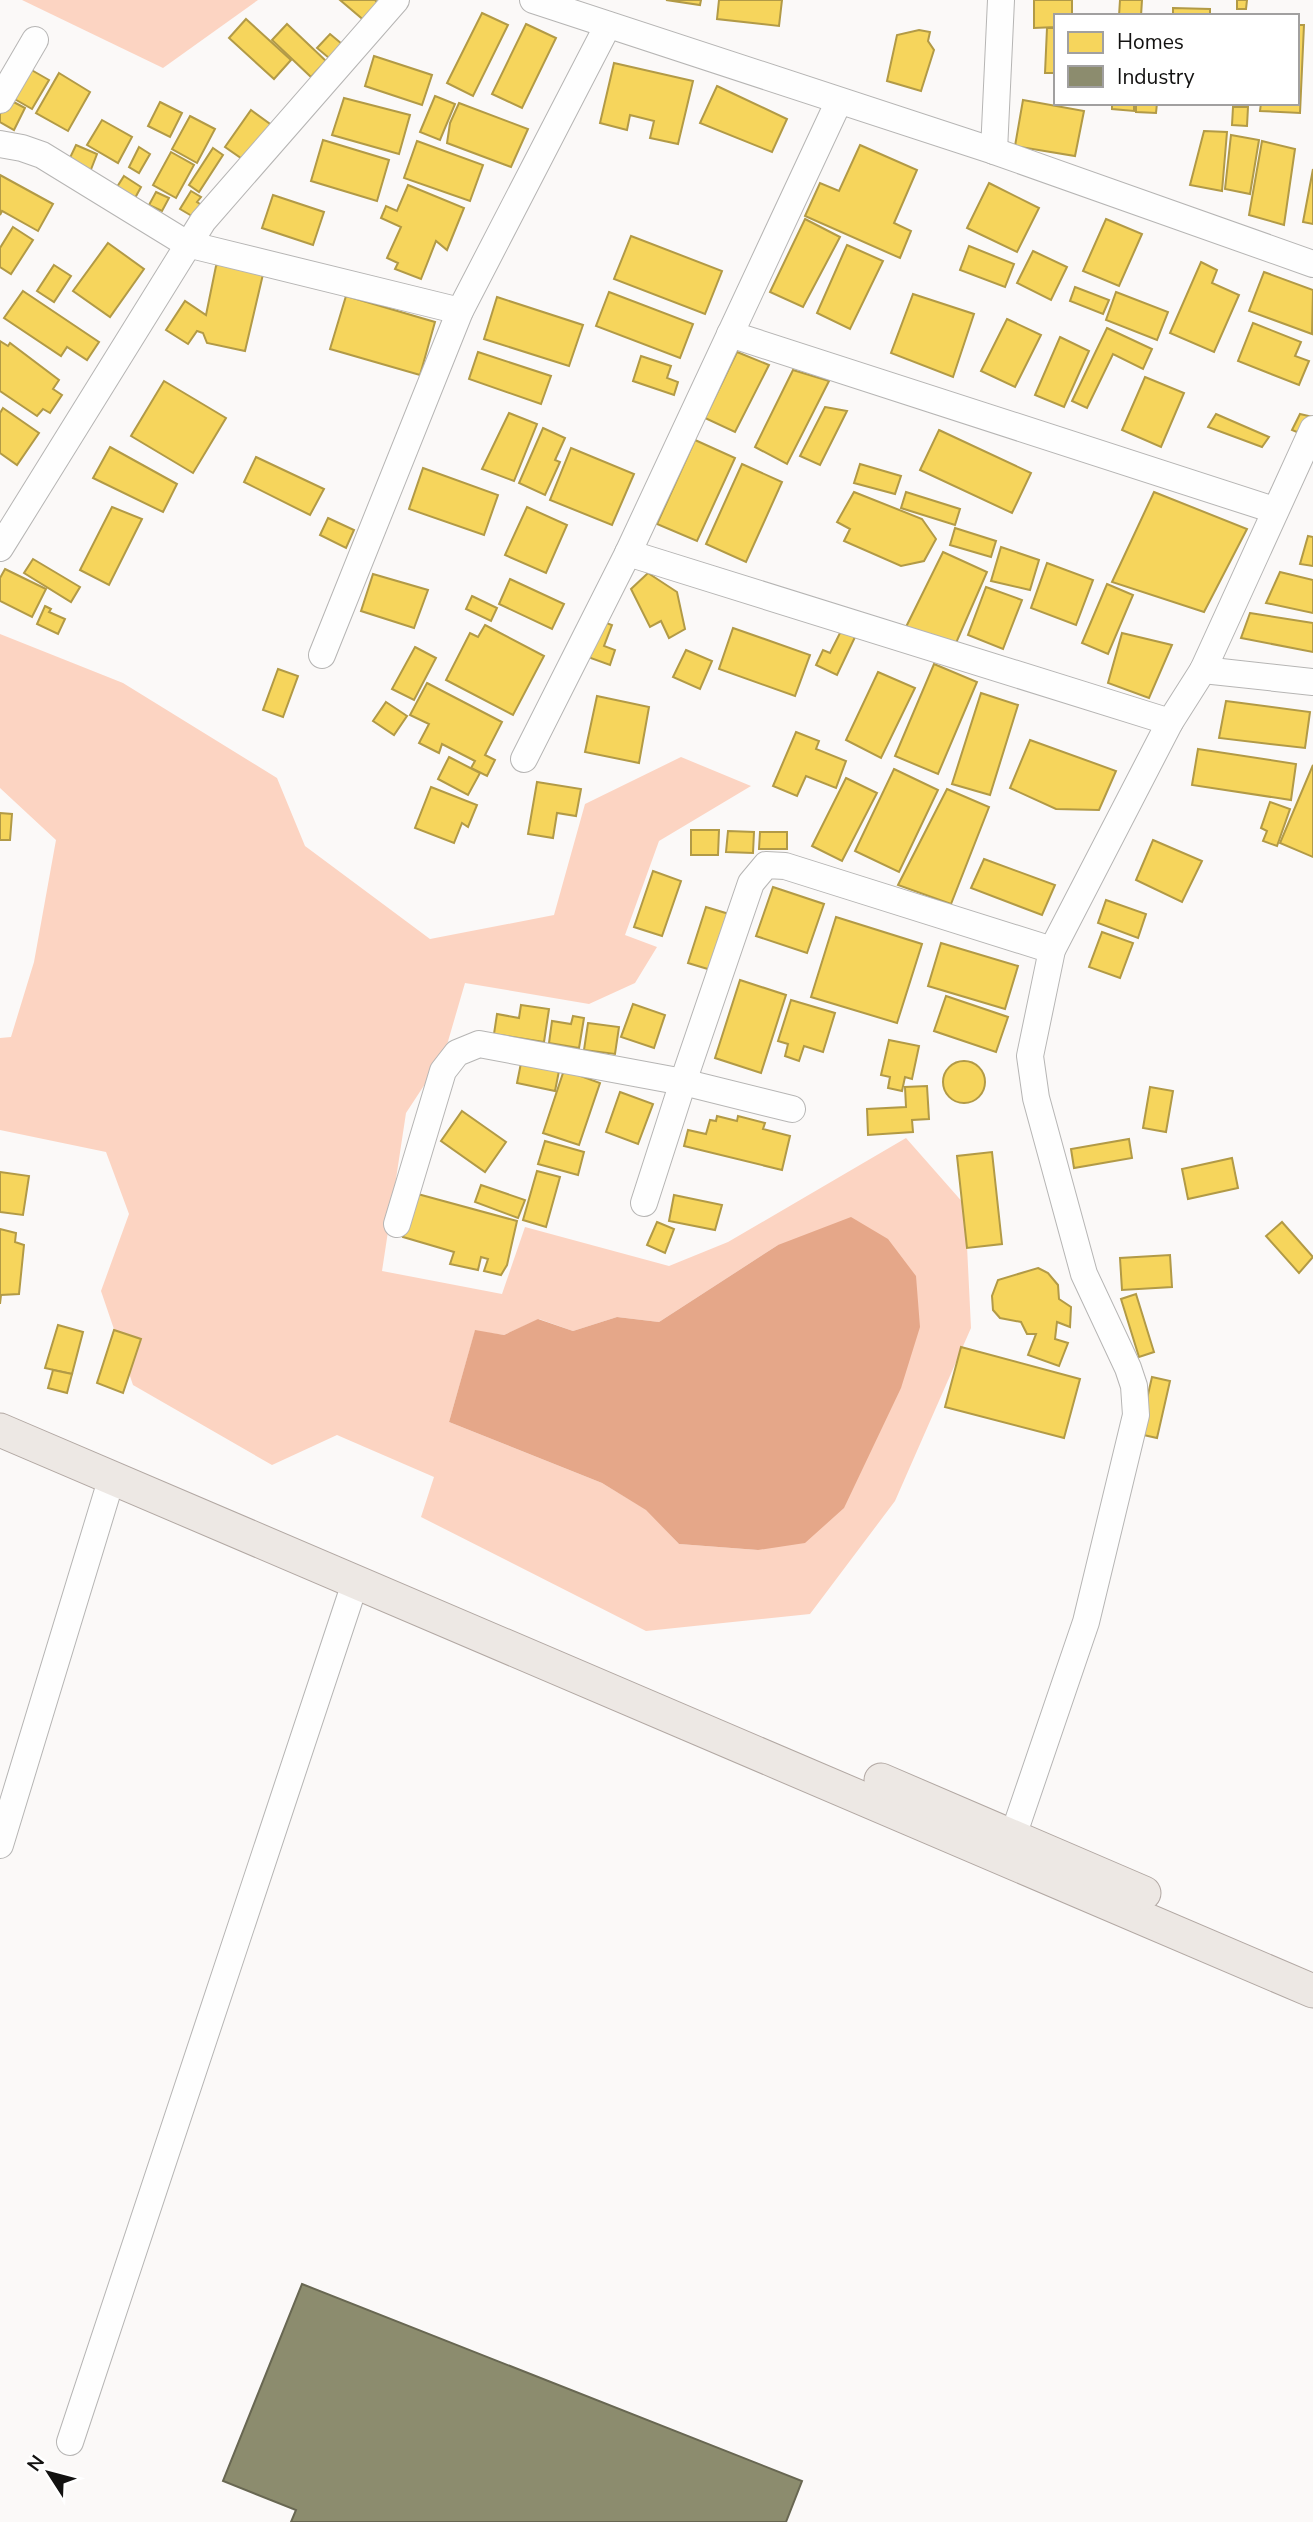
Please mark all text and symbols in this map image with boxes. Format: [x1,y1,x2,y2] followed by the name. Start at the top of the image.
[1054,14,1299,105] legend
[1117,28,1184,56] text: Homes
[1117,63,1195,91] text: Industry
[14,2438,84,2508] north arrow
[21,2450,51,2477] text: N

